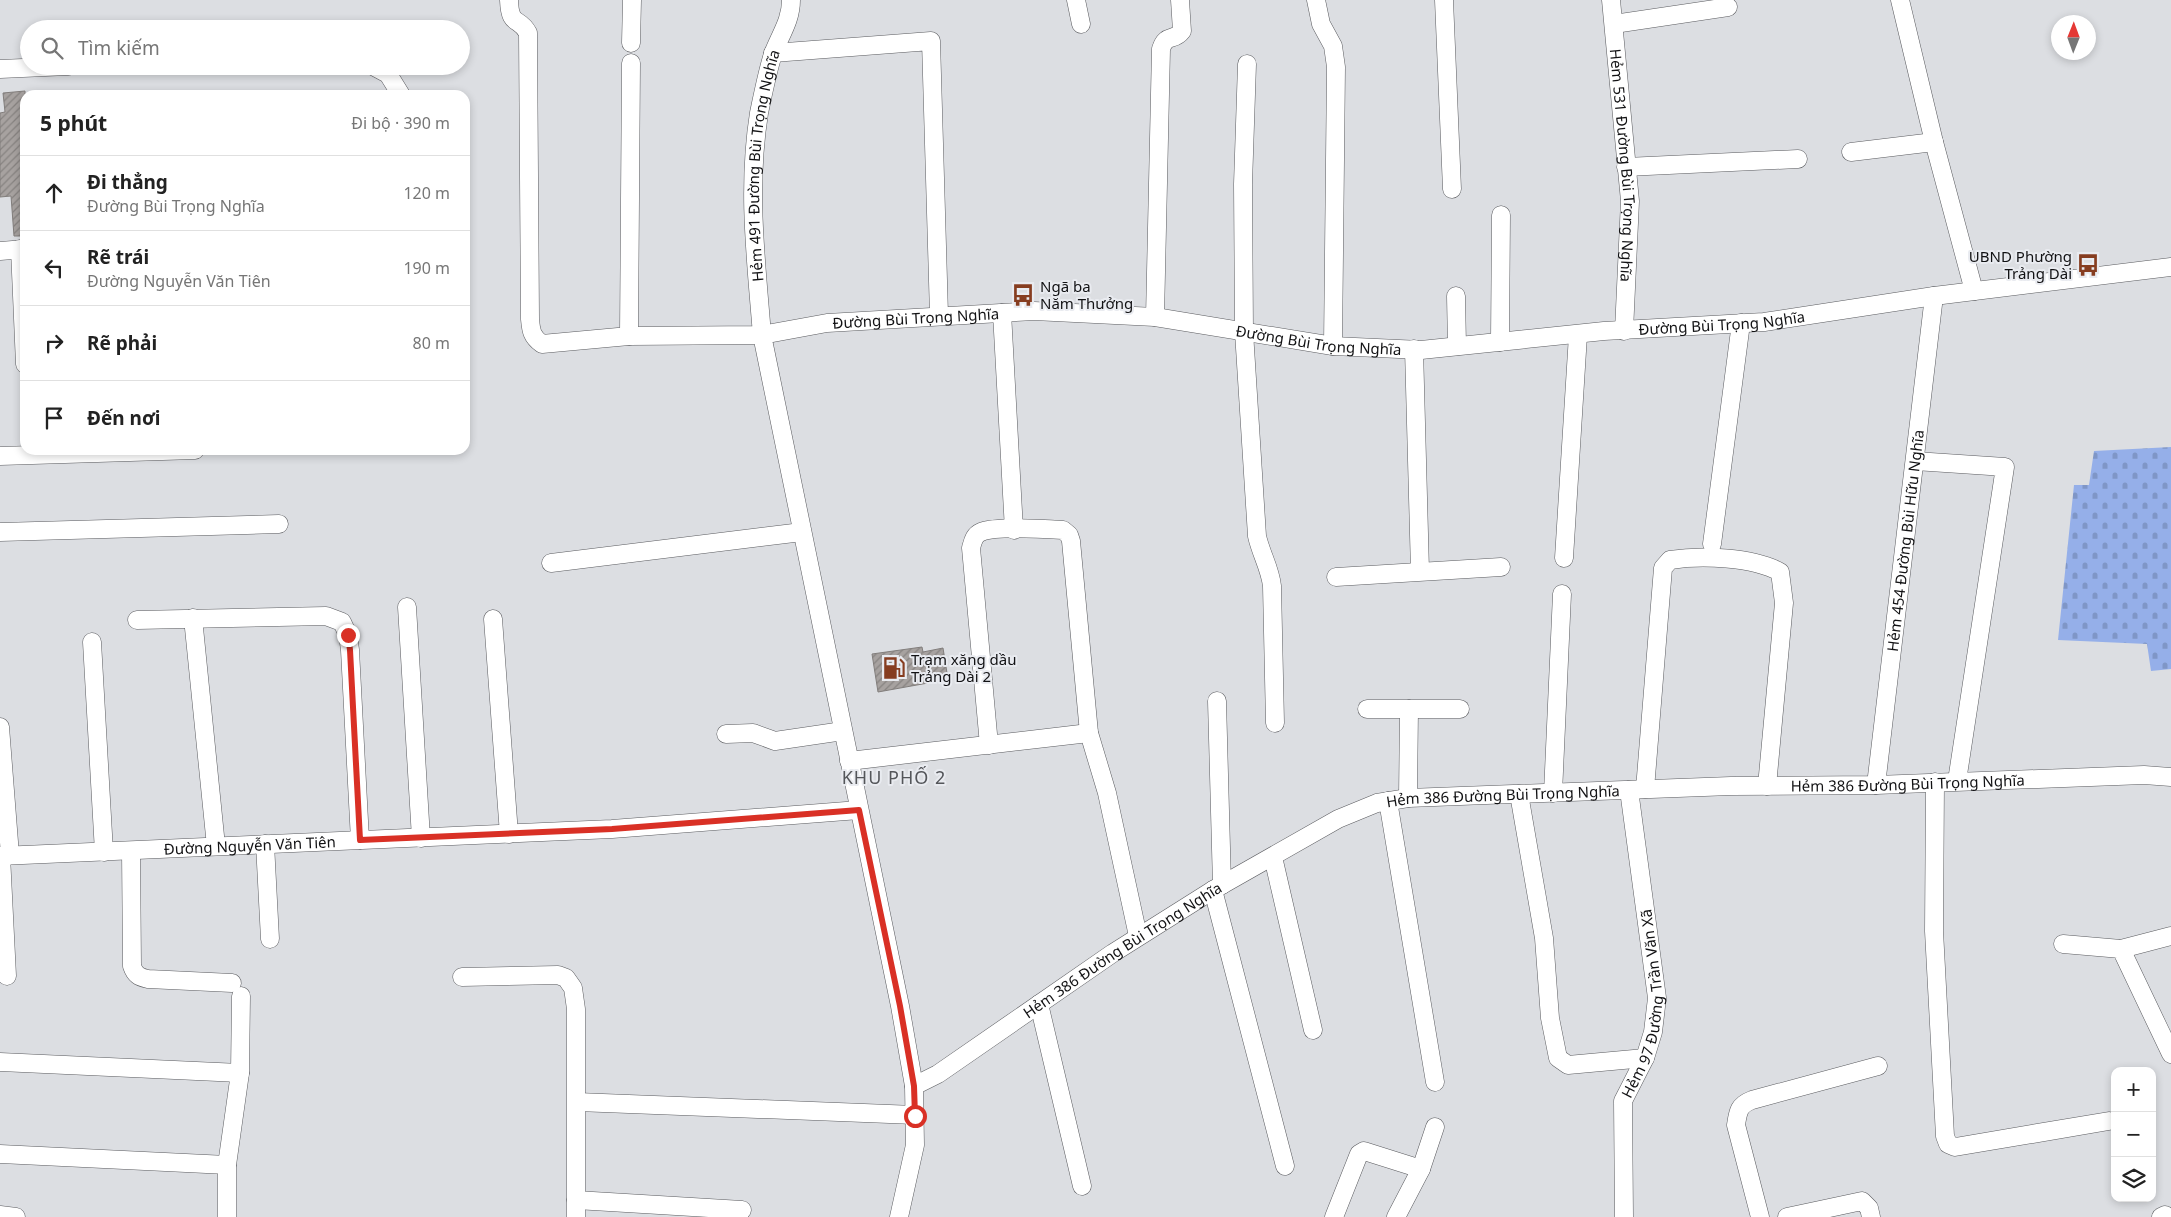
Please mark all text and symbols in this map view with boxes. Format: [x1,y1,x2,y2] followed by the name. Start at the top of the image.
[2051,15,2096,60] north arrow
[20,20,470,75] search box
[38,34,66,62] icon: search
[78,35,160,61] text: Tìm kiếm
[743,47,784,283] street label: Hẻm 491 Đường Bùi Trọng Nghĩa
[1606,48,1640,282] street label: Hẻm 531 Đường Bùi Trọng Nghĩa
[40,109,107,137] text: 5 phút
[351,112,450,134] text: Đi bộ · 390 m
[87,169,168,195] text: Đi thẳng
[40,179,68,207] icon: ahead
[403,182,450,204] text: 120 m
[87,195,265,217] text: Đường Bùi Trọng Nghĩa
[87,244,149,270] text: Rẽ trái
[1969,246,2072,283] place label: UBND Phường Trảng Dài
[2075,252,2101,278] bus stop icon: UBND Phường Trảng Dài
[40,254,68,282] icon: left
[403,257,450,279] text: 190 m
[87,270,271,292] text: Đường Nguyễn Văn Tiên
[1040,276,1133,313] place label: Ngã ba Năm Thưởng
[1010,282,1036,308] bus stop icon: Ngã ba Năm Thưởng
[832,303,1000,333] street label: Đường Bùi Trọng Nghĩa
[1638,306,1806,339] street label: Đường Bùi Trọng Nghĩa
[1234,320,1402,359] street label: Đường Bùi Trọng Nghĩa
[40,329,68,357] icon: right
[87,330,157,356] text: Rẽ phải
[413,332,450,354] text: 80 m
[40,404,68,432] icon: arrive
[87,405,161,431] text: Đến nơi
[1882,429,1928,653] street label: Hẻm 454 Đường Bùi Hữu Nghĩa
[337,624,360,647] route end
[911,649,1016,686] place label: Trạm xăng dầu Trảng Dài 2
[881,655,907,681] fuel station icon: Trạm xăng dầu Trảng Dài 2
[842,765,946,789] district label: KHU PHỐ 2
[1791,769,2025,796] street label: Hẻm 386 Đường Bùi Trọng Nghĩa
[1385,780,1620,811] street label: Hẻm 386 Đường Bùi Trọng Nghĩa
[163,831,336,859] street label: Đường Nguyễn Văn Tiên
[1019,877,1225,1022] street label: Hẻm 386 Đường Bùi Trọng Nghĩa
[1616,908,1667,1101] street label: Hẻm 97 Đường Trần Văn Xã
[2111,1067,2156,1202] map controls
[2111,1067,2156,1112] button: +
[904,1105,927,1128] route start
[2111,1112,2156,1157] button: −
[2111,1157,2156,1202] button: layers

